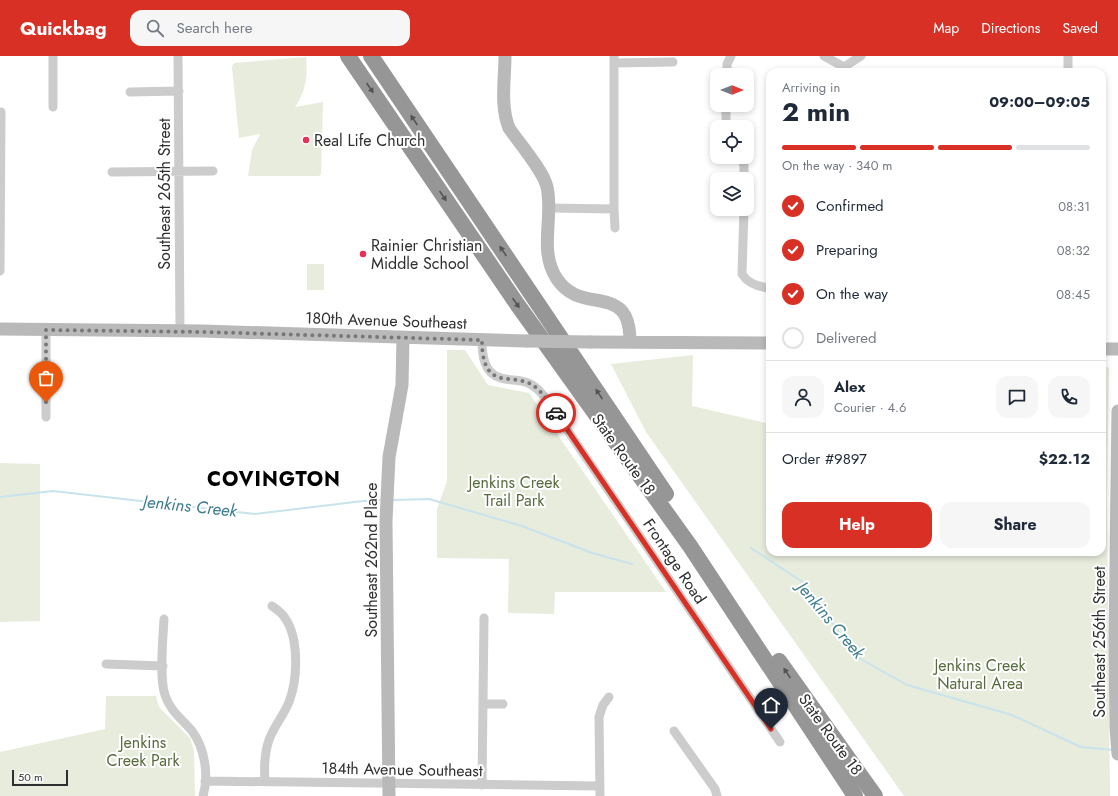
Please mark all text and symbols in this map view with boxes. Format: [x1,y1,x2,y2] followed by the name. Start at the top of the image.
[130,10,410,46] search box
[20,15,106,42] text: Quickbag
[144,17,166,39] icon: search
[176,17,252,39] text: Search here
[933,18,959,38] text: Map
[981,18,1041,38] text: Directions
[1063,18,1098,38] text: Saved
[710,68,754,112] north arrow
[710,68,754,216] map controls
[782,78,840,97] text: Arriving in
[366,83,374,93] one-way arrow
[989,91,1090,113] text: 09:00–09:05
[782,93,850,131] text: 2 min
[411,115,418,126] one-way arrow
[153,118,176,270] street label: Southeast 265th Street
[710,120,754,164] button: locate
[314,129,425,152] place label: Real Life Church
[301,135,311,145] marker: Real Life Church
[782,156,893,175] text: On the way · 340 m
[710,172,754,216] button: layers
[439,191,447,201] one-way arrow
[782,195,804,217] icon: check
[816,195,884,217] text: Confirmed
[1058,197,1090,216] text: 08:31
[371,234,482,275] place label: Rainier Christian Middle School
[782,239,804,261] icon: check
[816,239,878,261] text: Preparing
[1057,241,1090,260] text: 08:32
[499,246,507,256] one-way arrow
[358,249,368,259] marker: Rainier Christian Middle School
[782,283,804,305] icon: check
[816,283,888,305] text: On the way
[1056,285,1090,304] text: 08:45
[512,298,520,308] one-way arrow
[305,306,467,335] street label: 180th Avenue Southeast
[816,327,877,349] text: Delivered
[29,361,63,402] pin
[35,367,57,389] icon: bag
[782,376,824,418] button: person
[834,376,865,398] text: Alex
[996,376,1038,418] button: chat
[1048,376,1090,418] button: phone
[595,389,603,399] one-way arrow
[536,393,576,433] courier
[834,398,907,417] text: Courier · 4.6
[545,402,567,424] icon: car
[586,409,661,500] street label: State Route 18
[782,448,867,470] text: Order #9897
[1039,448,1090,470] text: $22.12
[207,465,341,494] district label: COVINGTON
[466,471,560,512] park label: Jenkins Creek Trail Park
[360,483,383,637] street label: Southeast 262nd Place
[139,489,239,523] water label: Jenkins Creek
[782,502,932,548] button: Help
[940,502,1090,548] button: Share
[638,514,712,608] street label: Frontage Road
[1088,566,1111,718] street label: Southeast 256th Street
[790,574,871,664] water label: Jenkins Creek
[932,654,1026,695] park label: Jenkins Creek Natural Area
[783,668,791,678] one-way arrow
[754,688,788,729] pin
[793,689,868,780] street label: State Route 18
[760,694,782,716] icon: home
[106,731,180,772] park label: Jenkins Creek Park
[321,757,483,782] street label: 184th Avenue Southeast
[12,768,68,787] scale bar
[18,769,43,785] text: 50 m

